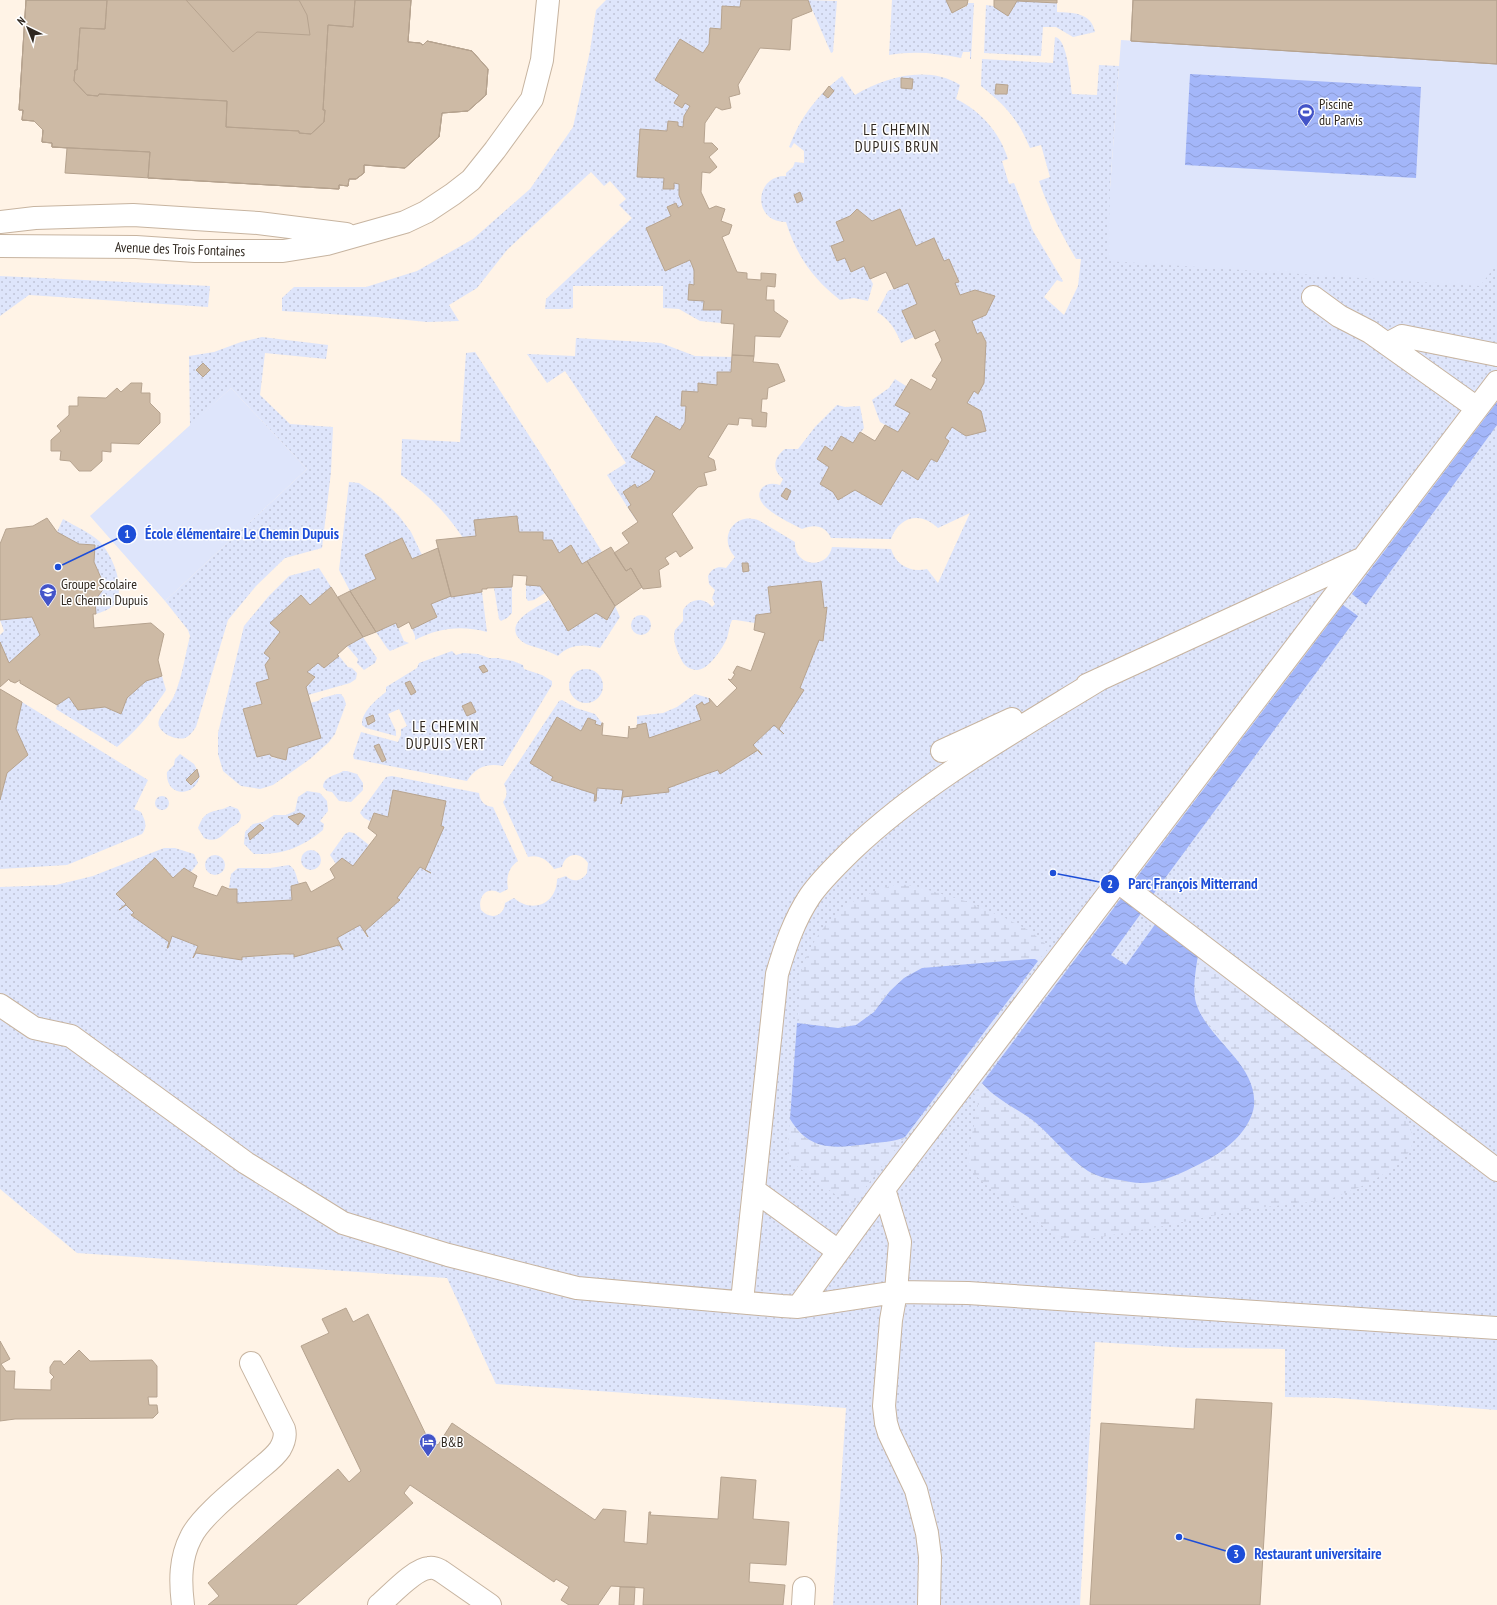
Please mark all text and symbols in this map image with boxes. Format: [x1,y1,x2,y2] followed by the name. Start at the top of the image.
[8,8,48,48] north arrow
[14,14,28,28] text: N
[1319,95,1363,129] place label: Piscine du Parvis
[1296,102,1316,127] sports icon: Piscine du Parvis
[855,120,939,156] district label: LE CHEMIN DUPUIS BRUN
[115,238,246,260] street label: Avenue des Trois Fontaines
[117,520,347,547] callout: École élémentaire Le Chemin Dupuis
[145,524,339,543] text: École élémentaire Le Chemin Dupuis
[124,526,130,541] text: 1
[61,575,148,609] place label: Groupe Scolaire Le Chemin Dupuis
[38,582,58,607] school or university icon: Groupe Scolaire Le Chemin Dupuis
[406,717,486,753] district label: LE CHEMIN DUPUIS VERT
[1100,870,1265,897] callout: Parc François Mitterrand
[1128,874,1258,893] text: Parc François Mitterrand
[1107,876,1113,891] text: 2
[418,1432,438,1457] hotel icon: B&B
[441,1433,463,1451] place label: B&B
[1226,1540,1389,1567] callout: Restaurant universitaire
[1254,1544,1382,1563] text: Restaurant universitaire
[1233,1546,1239,1561] text: 3

